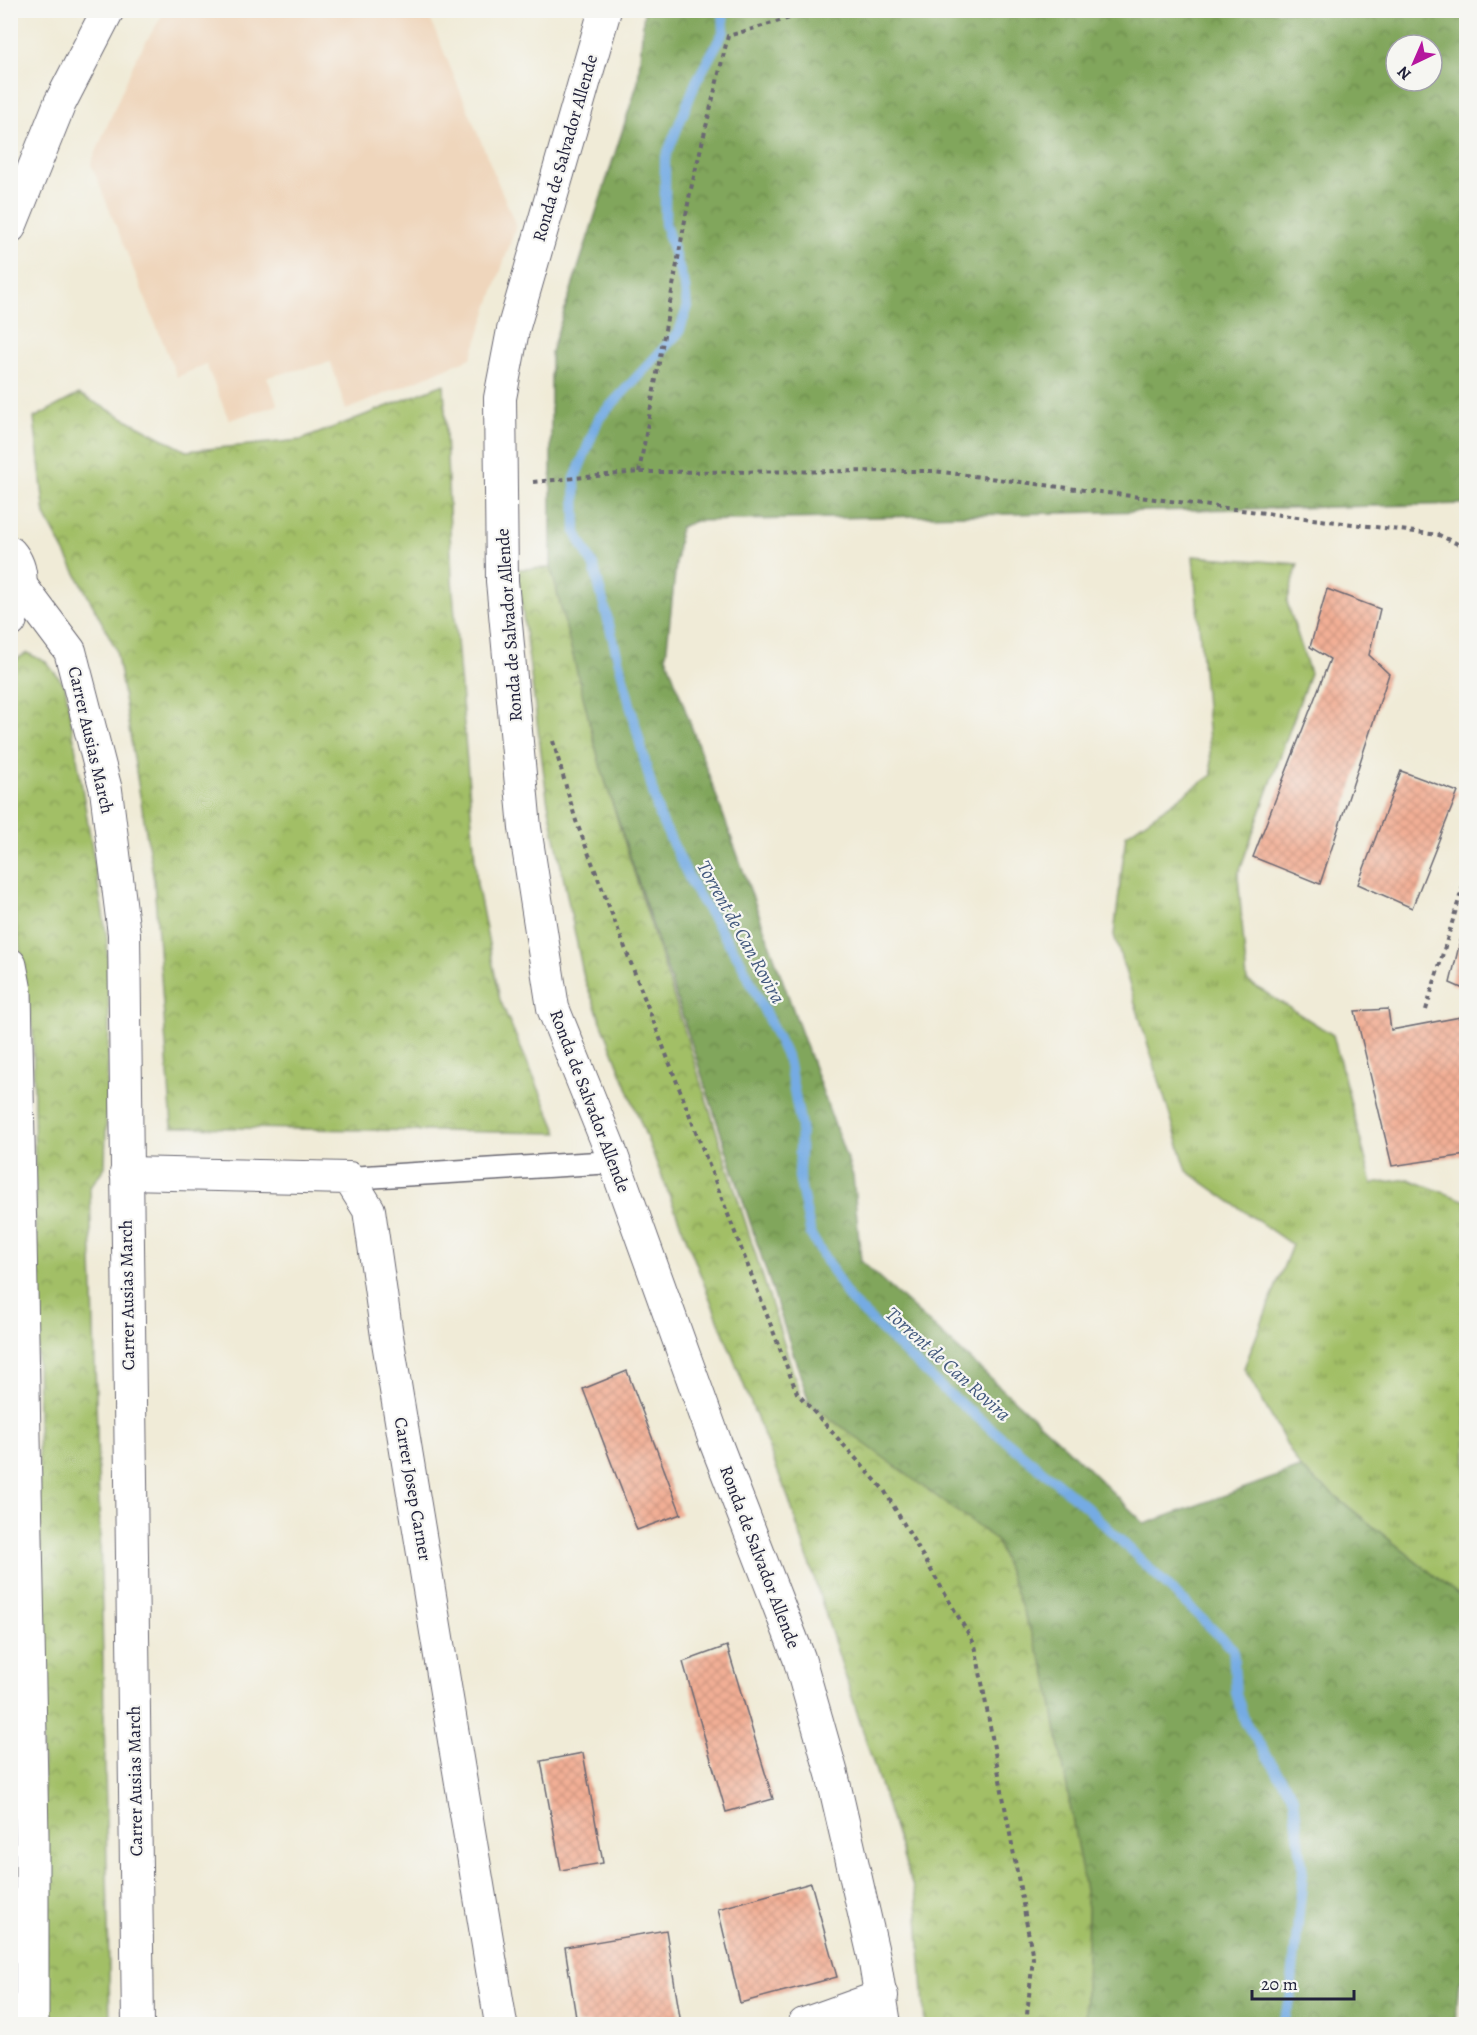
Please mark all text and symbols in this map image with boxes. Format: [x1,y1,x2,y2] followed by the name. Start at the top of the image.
[1384,33,1444,93] north arrow
[527,51,603,245] street label: Ronda de Salvador Allende
[1392,61,1416,85] text: N
[490,527,528,723] street label: Ronda de Salvador Allende
[62,664,120,816] street label: Carrer Ausias March
[690,856,792,1008] water label: Torrent de Can Rovira
[544,1006,636,1196] street label: Ronda de Salvador Allende
[114,1219,140,1370] street label: Carrer Ausias March
[880,1301,1016,1427] water label: Torrent de Can Rovira
[389,1415,437,1563] street label: Carrer Josep Carner
[714,1462,806,1652] street label: Ronda de Salvador Allende
[122,1705,148,1856] street label: Carrer Ausias March
[1252,1963,1354,2001] scale bar
[1261,1972,1298,1996] text: 20 m

